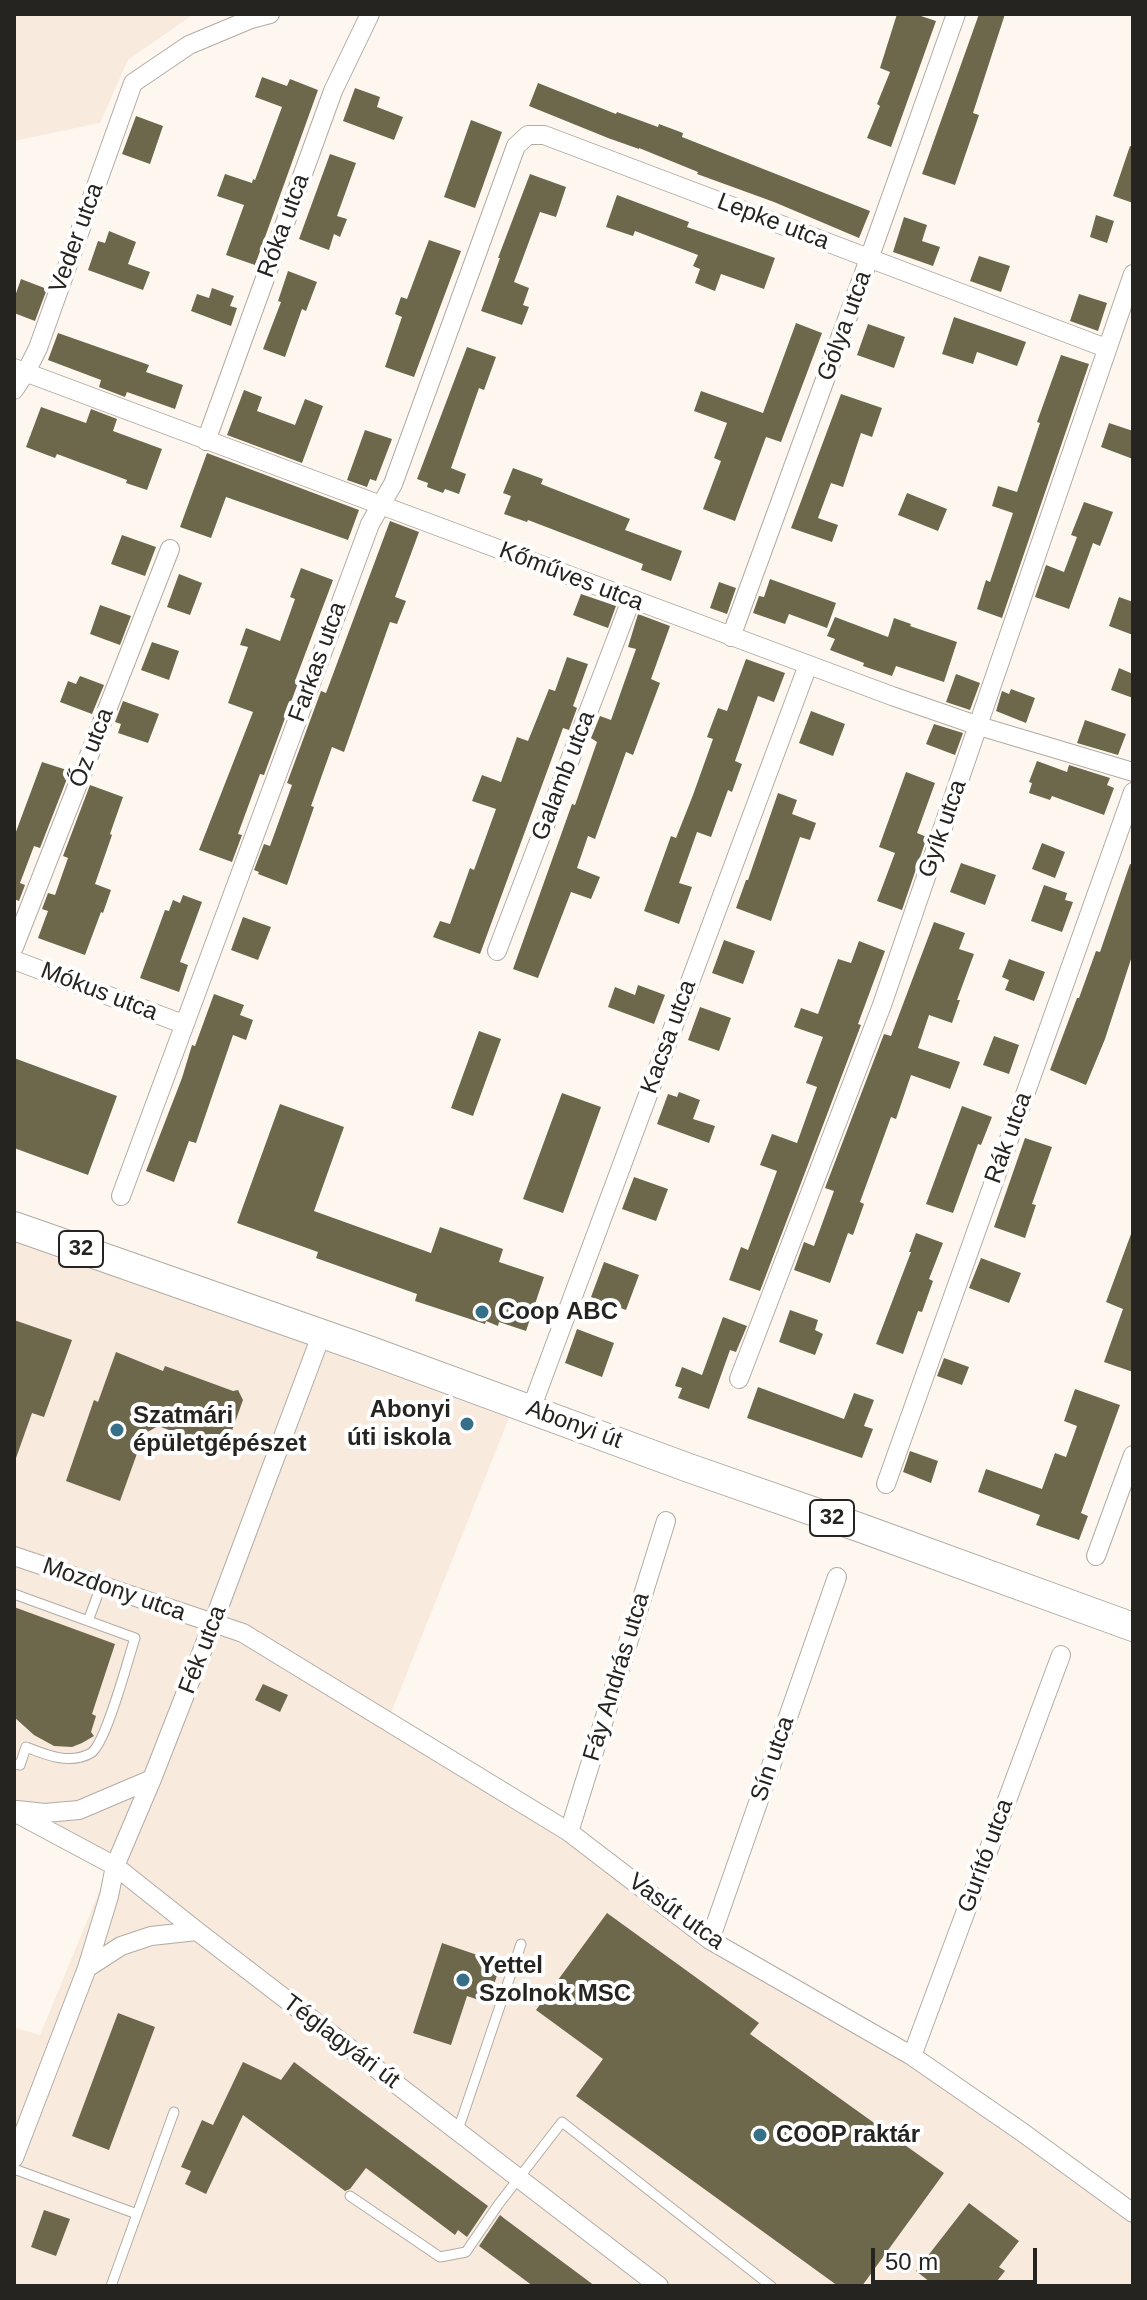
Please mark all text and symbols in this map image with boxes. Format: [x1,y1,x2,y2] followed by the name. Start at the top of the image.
[252,170,316,282] street label: Róka utca
[44,179,110,297] street label: Veder utca
[713,188,833,256] street label: Lepke utca
[812,267,878,385] street label: Gólya utca
[495,536,647,618] street label: Kőműves utca
[283,598,353,726] street label: Farkas utca
[64,704,120,792] street label: Őz utca
[526,707,602,845] street label: Galamb utca
[913,776,973,882] street label: Gyík utca
[37,957,161,1027] street label: Mókus utca
[635,976,703,1098] street label: Kacsa utca
[979,1089,1039,1187] street label: Rák utca
[59,1231,103,1267] road number: 32
[498,1298,618,1326] place label: Coop ABC
[473,1303,491,1321] marker: Coop ABC
[522,1394,626,1456] street label: Abonyi út
[347,1396,451,1452] place label: Abonyi úti iskola
[133,1402,306,1458] place label: Szatmári épületgépészet
[458,1415,476,1433] marker: Abonyi úti iskola
[108,1421,126,1439] marker: Szatmári épületgépészet
[810,1500,854,1536] road number: 32
[39,1552,189,1628] street label: Mozdony utca
[578,1589,656,1765] street label: Fáy András utca
[173,1602,233,1698] street label: Fék utca
[745,1713,801,1805] street label: Sín utca
[952,1795,1020,1917] street label: Gurító utca
[622,1868,730,1956] street label: Vasút utca
[479,1952,631,2008] place label: Yettel Szolnok MSC
[454,1971,472,1989] marker: Yettel Szolnok MSC
[277,1989,405,2095] street label: Téglagyári út
[776,2121,920,2149] place label: COOP raktár
[751,2126,769,2144] marker: COOP raktár
[875,2232,1041,2282] scale bar
[885,2248,938,2275] text: 50 m

